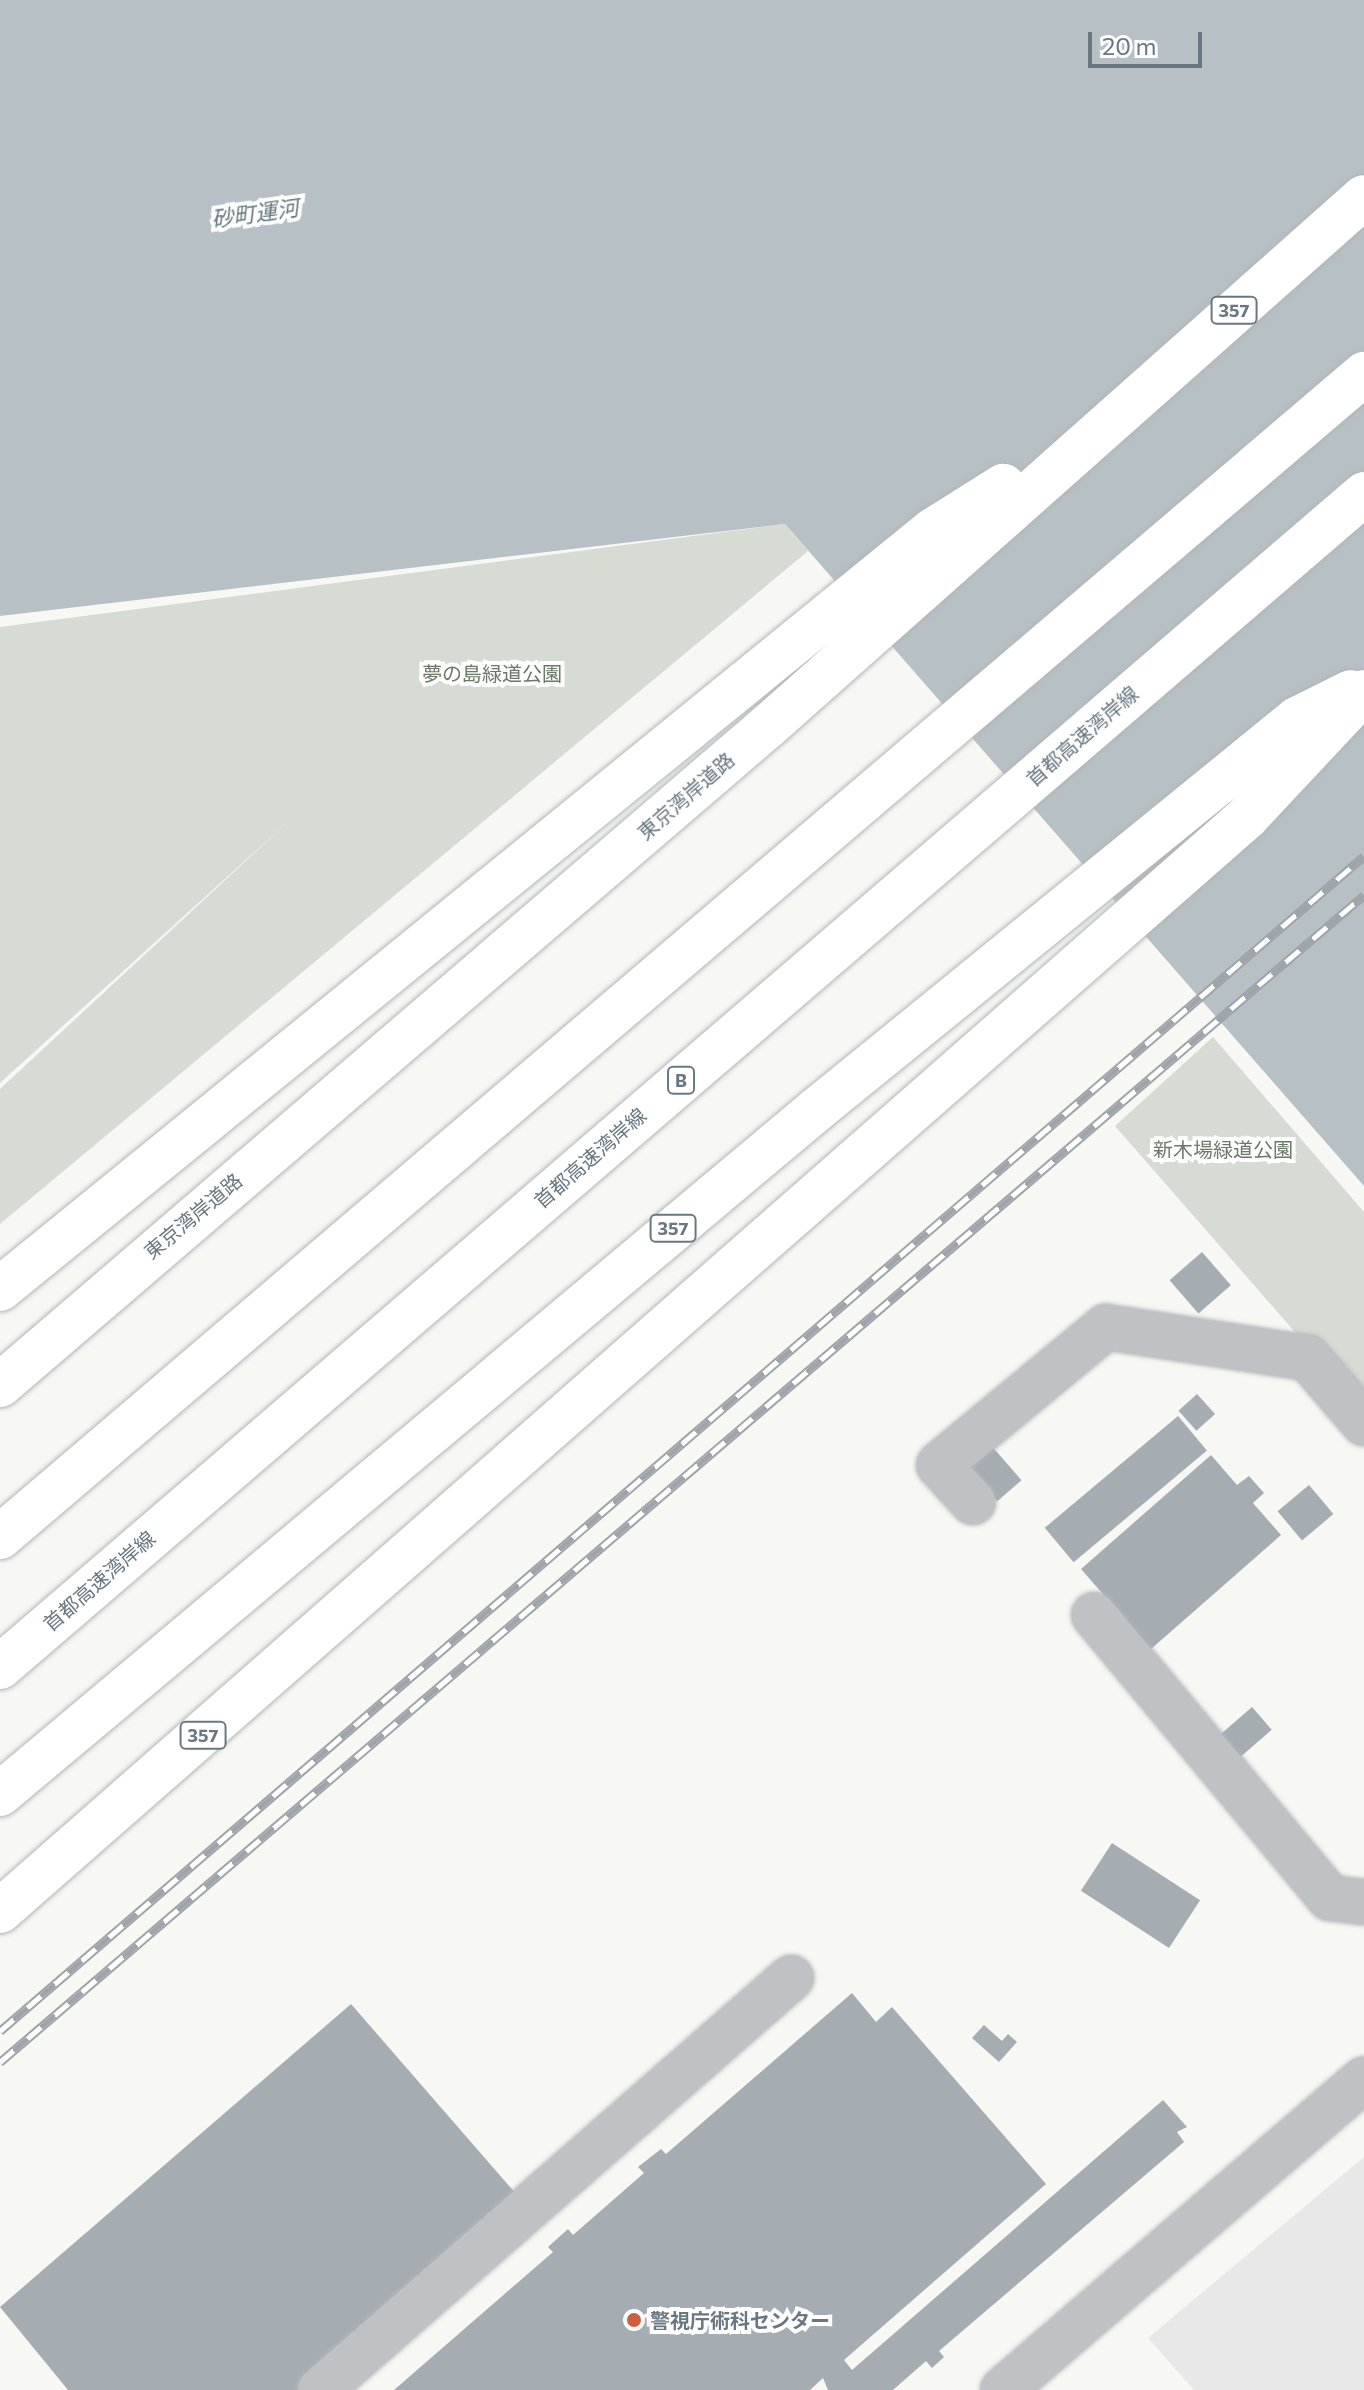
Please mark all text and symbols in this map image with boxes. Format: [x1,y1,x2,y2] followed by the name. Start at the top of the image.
[1092,16,1206,66] scale bar
[1102,31,1156,60] text: 20 m
[210,194,300,232] water label: 砂町運河
[1210,296,1258,324] road number: 357
[422,661,562,685] park label: 夢の島緑道公園
[1021,681,1143,791] street label: 首都高速湾岸線
[633,748,739,844] street label: 東京湾岸道路
[667,1066,695,1094] road number: B
[529,1103,651,1213] street label: 首都高速湾岸線
[1153,1137,1293,1161] park label: 新木場緑道公園
[139,1168,247,1264] street label: 東京湾岸道路
[649,1214,697,1242] road number: 357
[38,1526,160,1636] street label: 首都高速湾岸線
[179,1721,227,1749] road number: 357
[650,2308,830,2332] place label: 警視庁術科センター
[625,2311,643,2329] marker: 警視庁術科センター

